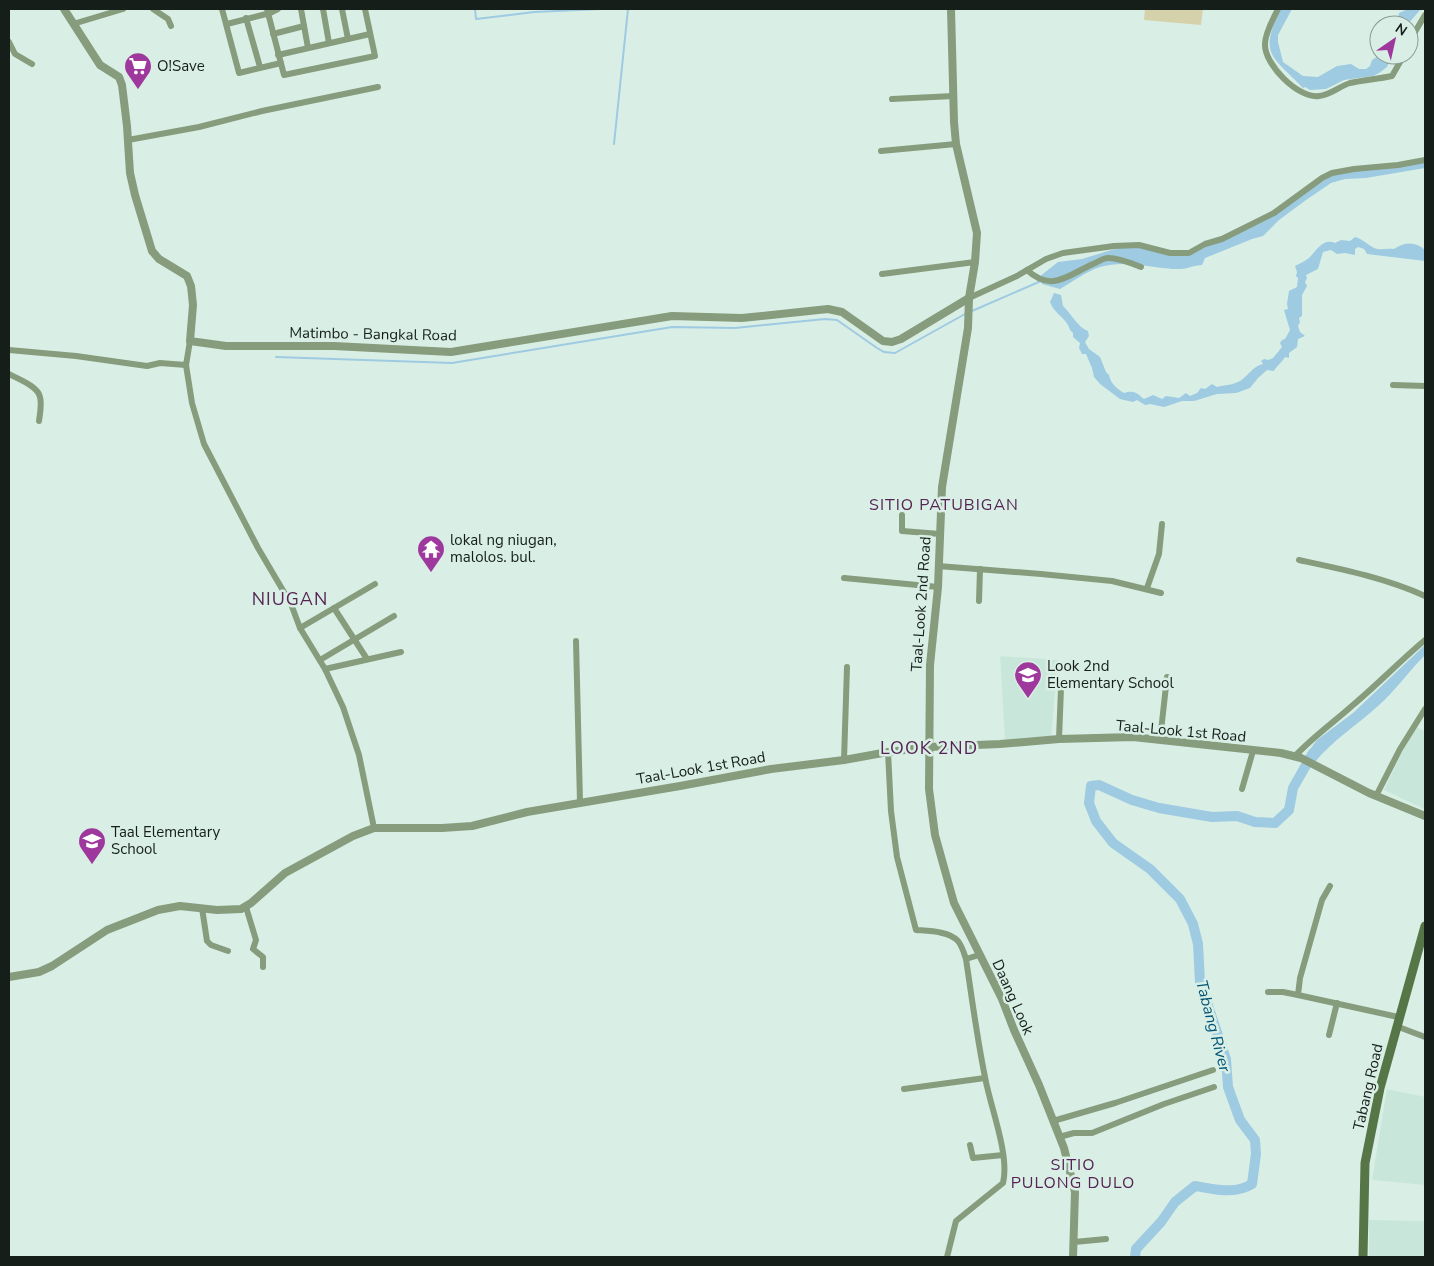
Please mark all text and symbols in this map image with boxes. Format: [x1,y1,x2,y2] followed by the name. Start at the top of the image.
[1369,15,1419,65] north arrow
[1391,19,1411,40] text: N
[123,51,153,90] supermarket icon: O!Save
[157,56,205,76] place label: O!Save
[289,323,457,345] street label: Matimbo - Bangkal Road
[869,494,1019,516] district label: SITIO PATUBIGAN
[450,530,557,567] place label: lokal ng niugan, malolos. bul.
[416,534,446,573] temple icon: lokal ng niugan, malolos. bul.
[906,536,936,672] street label: Taal-Look 2nd Road
[252,587,328,611] district label: NIUGAN
[1047,656,1174,693] place label: Look 2nd Elementary School
[1013,660,1043,699] school or university icon: Look 2nd Elementary School
[1115,715,1247,747] street label: Taal-Look 1st Road
[880,736,978,760] district label: LOOK 2ND
[635,747,767,789] street label: Taal-Look 1st Road
[111,822,221,859] place label: Taal Elementary School
[77,826,107,865] school or university icon: Taal Elementary School
[988,956,1039,1038] street label: Daang Look
[1190,978,1236,1075] water label: Tabang River
[1348,1042,1388,1132] street label: Tabang Road
[1011,1154,1135,1194] district label: SITIO PULONG DULO

